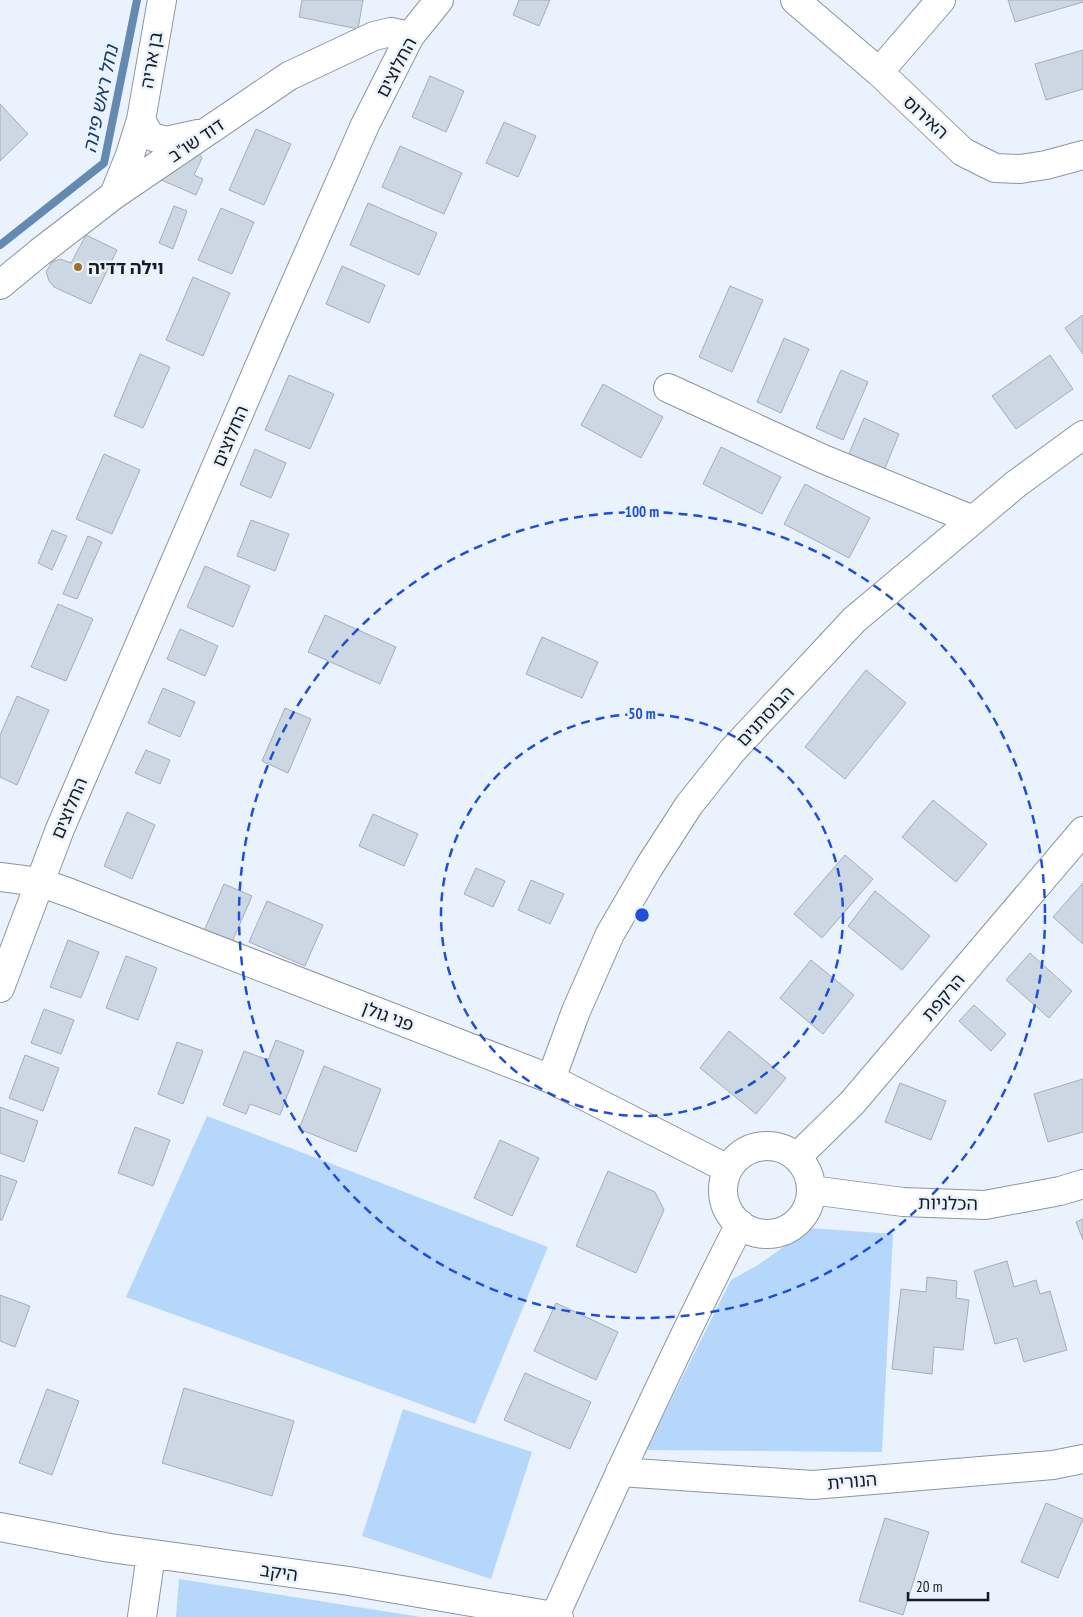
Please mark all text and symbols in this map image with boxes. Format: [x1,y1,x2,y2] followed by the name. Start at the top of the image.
[135,30,167,90] street label: בן אריה
[371,33,421,101] street label: החלוצים
[77,41,123,155] water label: נחל ראש פינה
[899,90,953,144] street label: האירוס
[164,113,229,167] street label: דוד שו"ב
[88,256,164,279] place label: וילה דדיה
[72,261,84,273] marker: וילה דדיה
[207,402,253,470] street label: החלוצים
[625,502,659,521] text: 100 m
[731,681,799,751] street label: הבוסתנים
[628,704,656,723] text: 50 m
[46,774,92,842] street label: החלוצים
[633,906,651,924] centre of rings
[916,968,970,1026] street label: הרקפת
[359,996,417,1036] street label: פני גולן
[918,1191,978,1215] street label: הכלניות
[826,1467,878,1495] street label: הנורית
[258,1558,300,1586] street label: היקב
[908,1570,988,1602] scale bar
[916,1577,942,1596] text: 20 m

